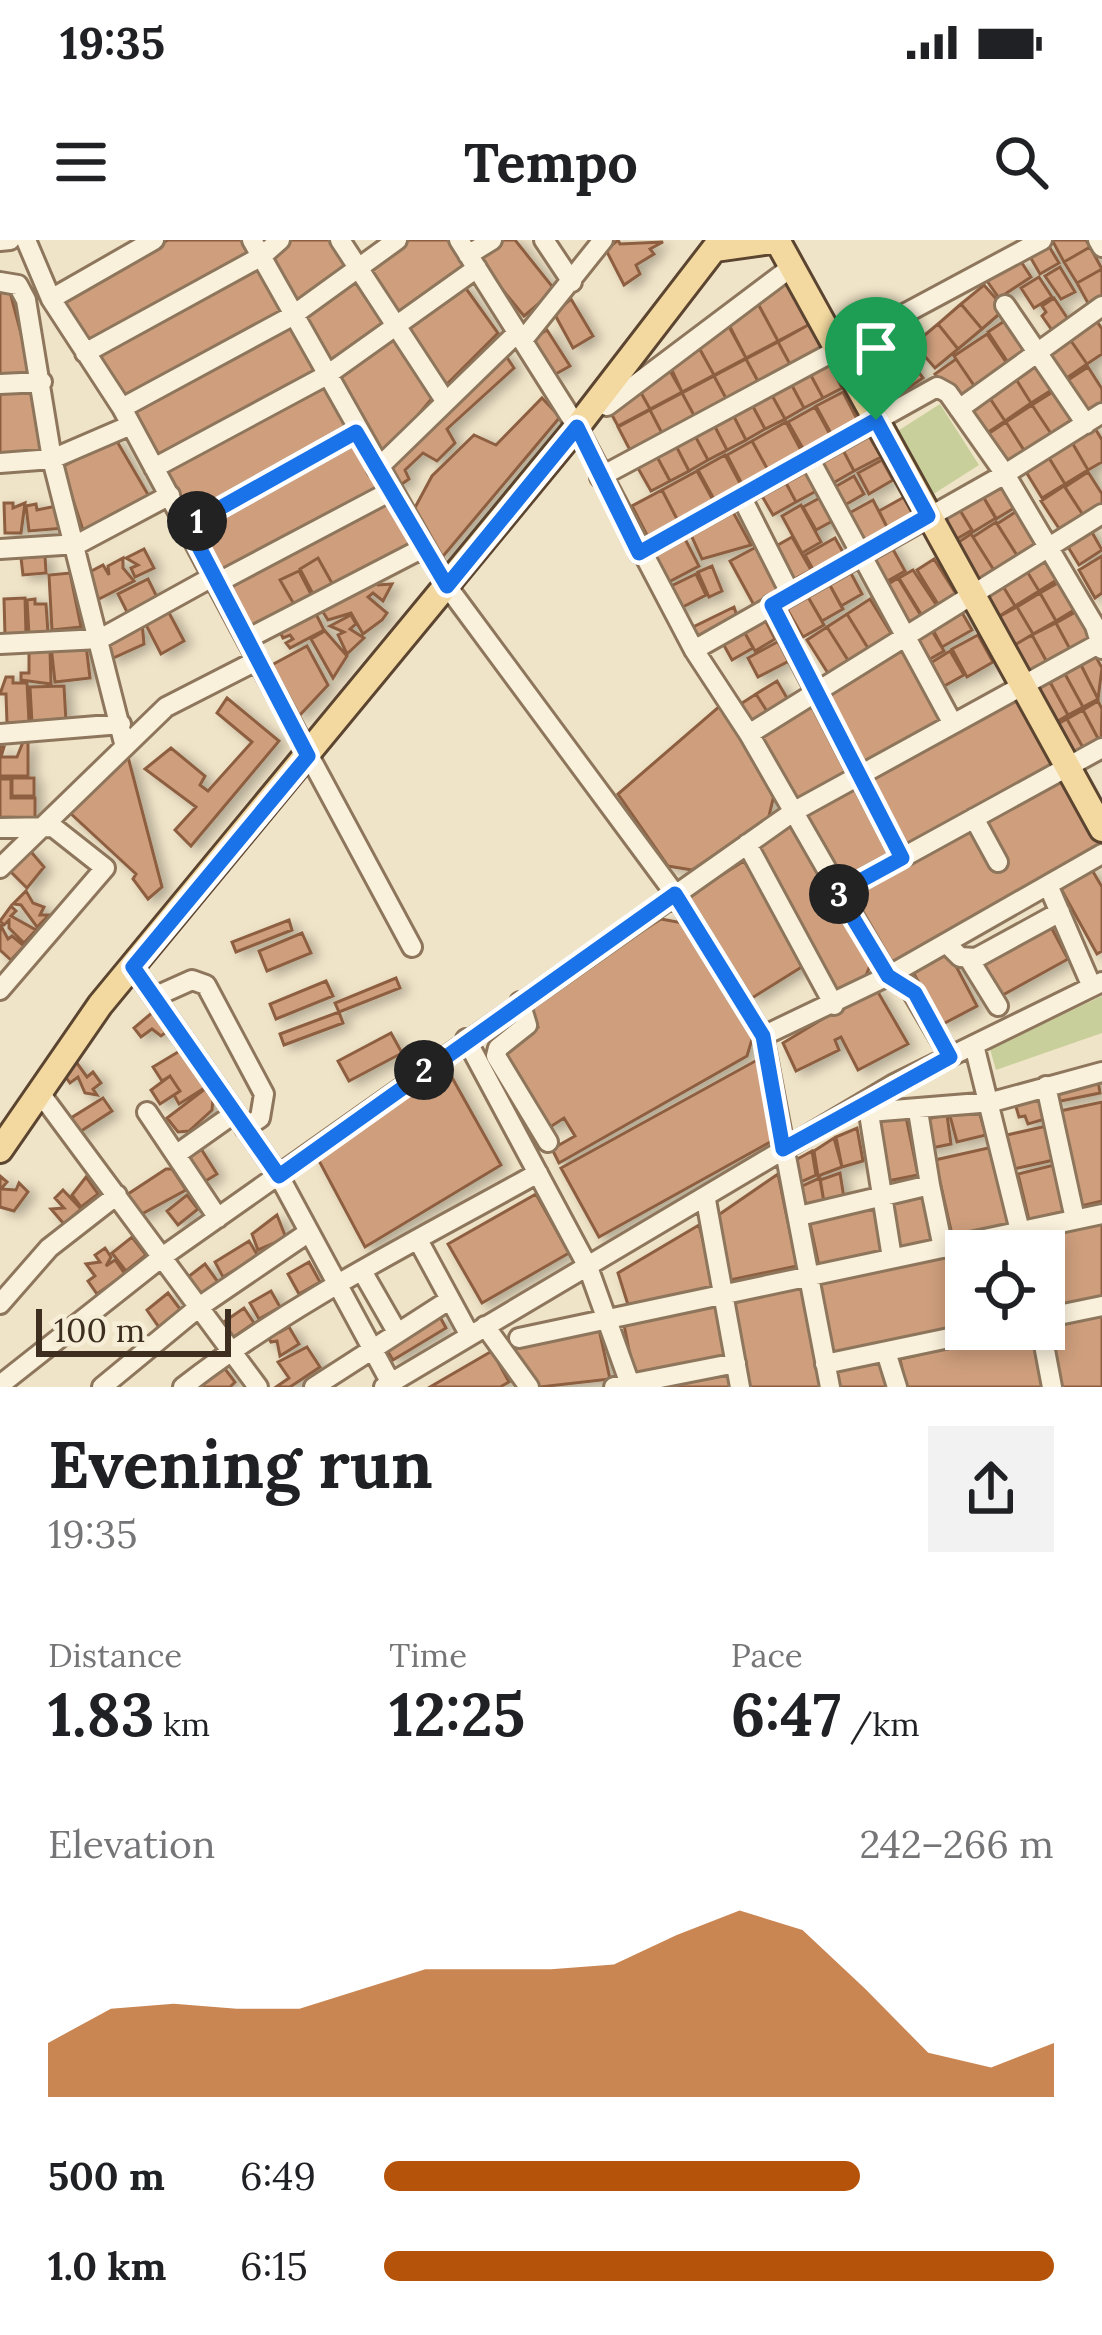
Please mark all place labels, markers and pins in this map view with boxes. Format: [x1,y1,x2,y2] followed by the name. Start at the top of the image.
[825,297,927,420] pin
[167,491,227,551] pin: 1
[809,864,869,924] pin: 3
[394,1040,454,1100] pin: 2

